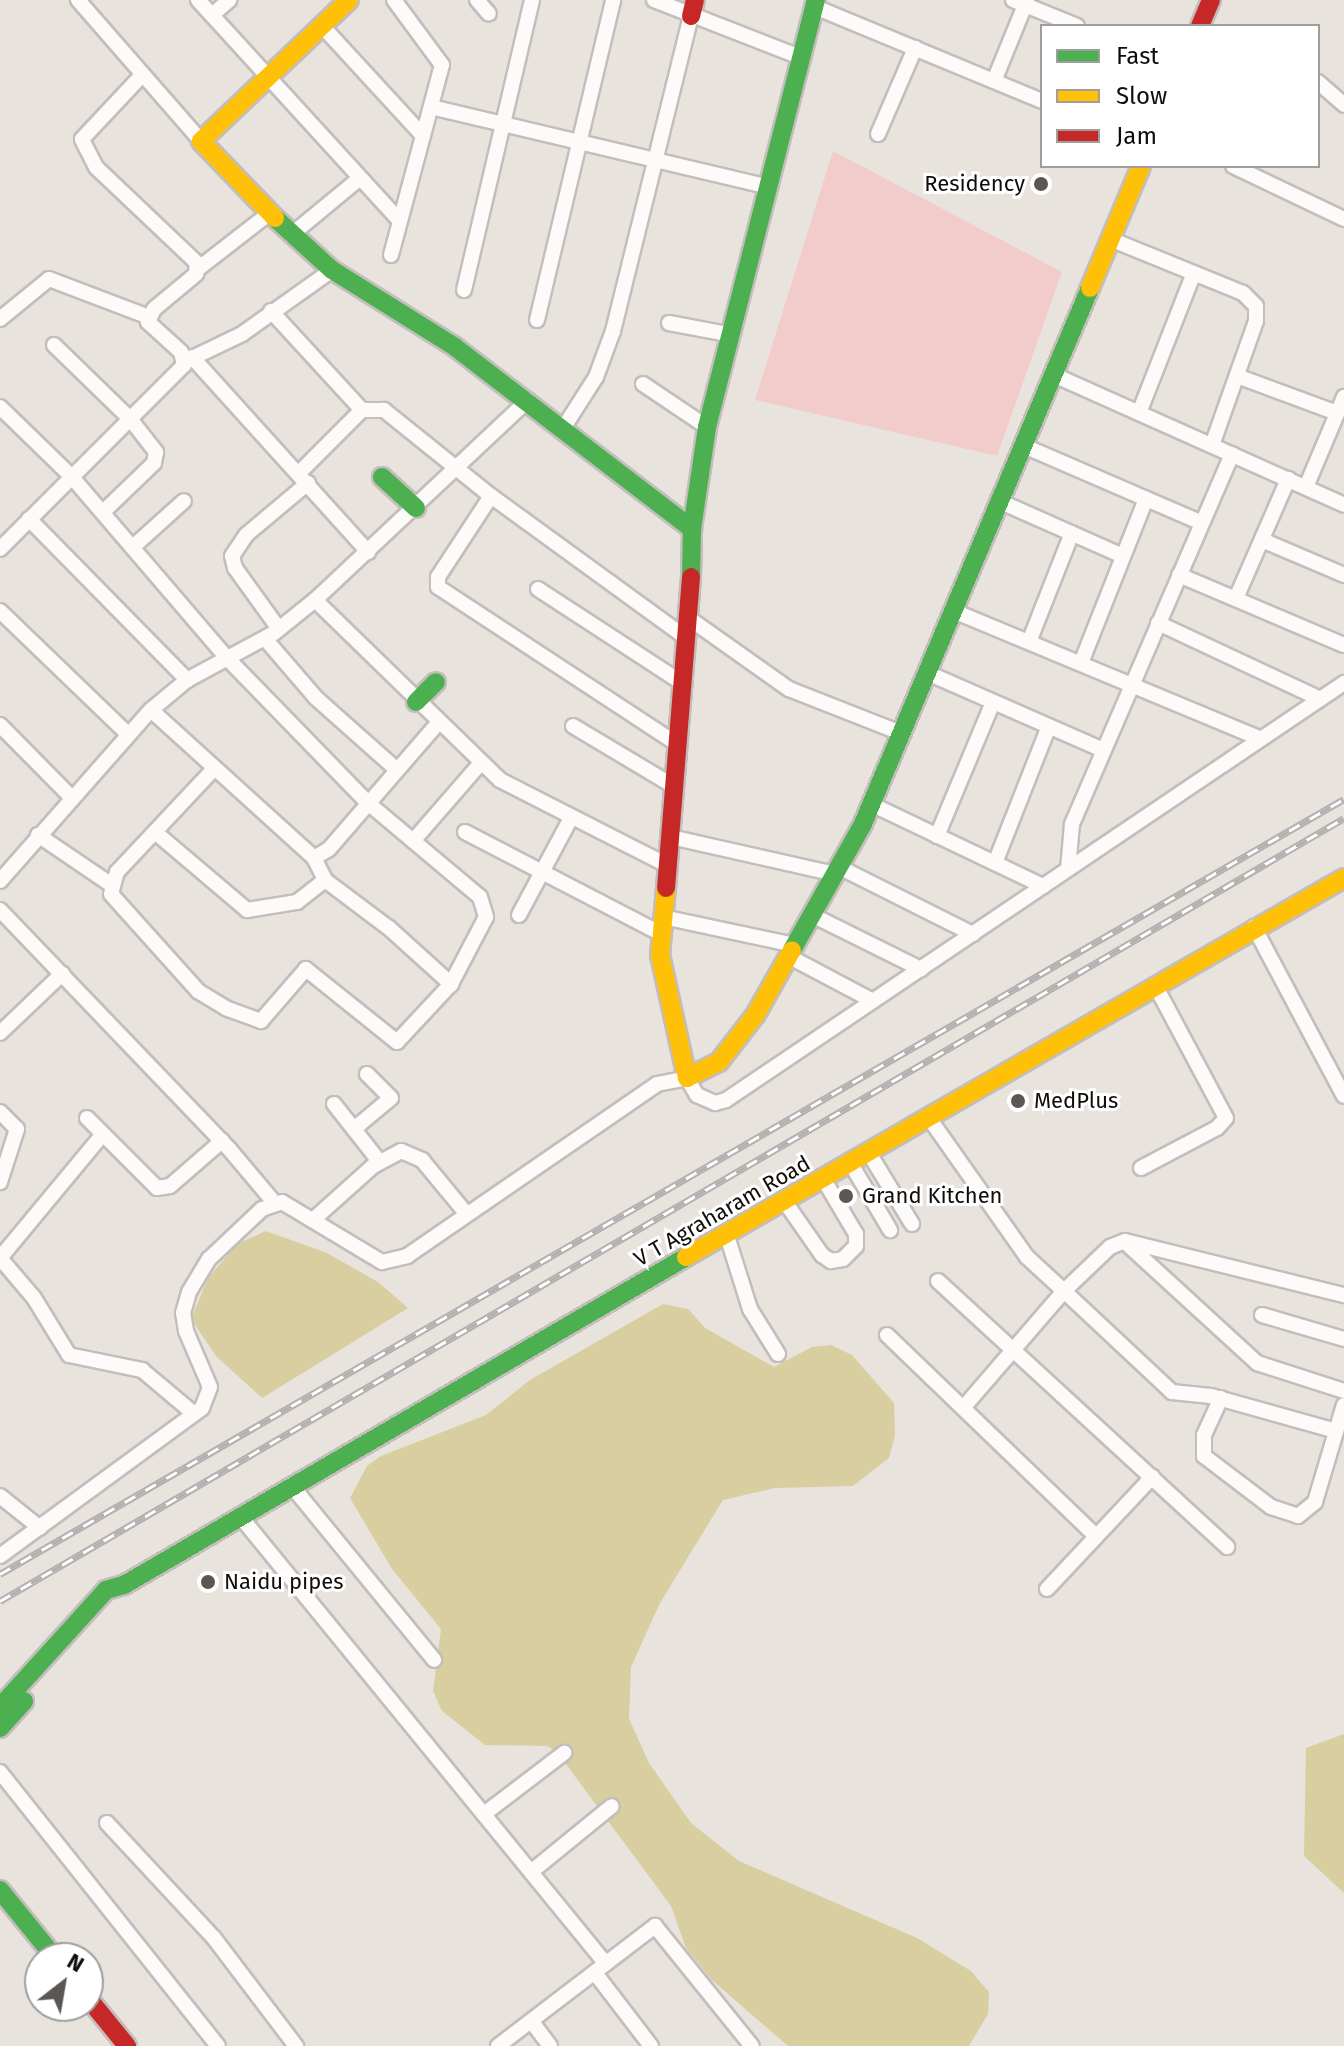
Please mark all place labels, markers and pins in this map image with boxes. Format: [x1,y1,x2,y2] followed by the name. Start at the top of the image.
[924,171,1025,197] place label: Residency
[1032,175,1050,193] marker: Residency
[1034,1088,1118,1114] place label: MedPlus
[1009,1092,1027,1110] marker: MedPlus
[862,1183,1003,1209] place label: Grand Kitchen
[837,1187,855,1205] marker: Grand Kitchen
[224,1569,344,1595] place label: Naidu pipes
[199,1573,217,1591] marker: Naidu pipes

